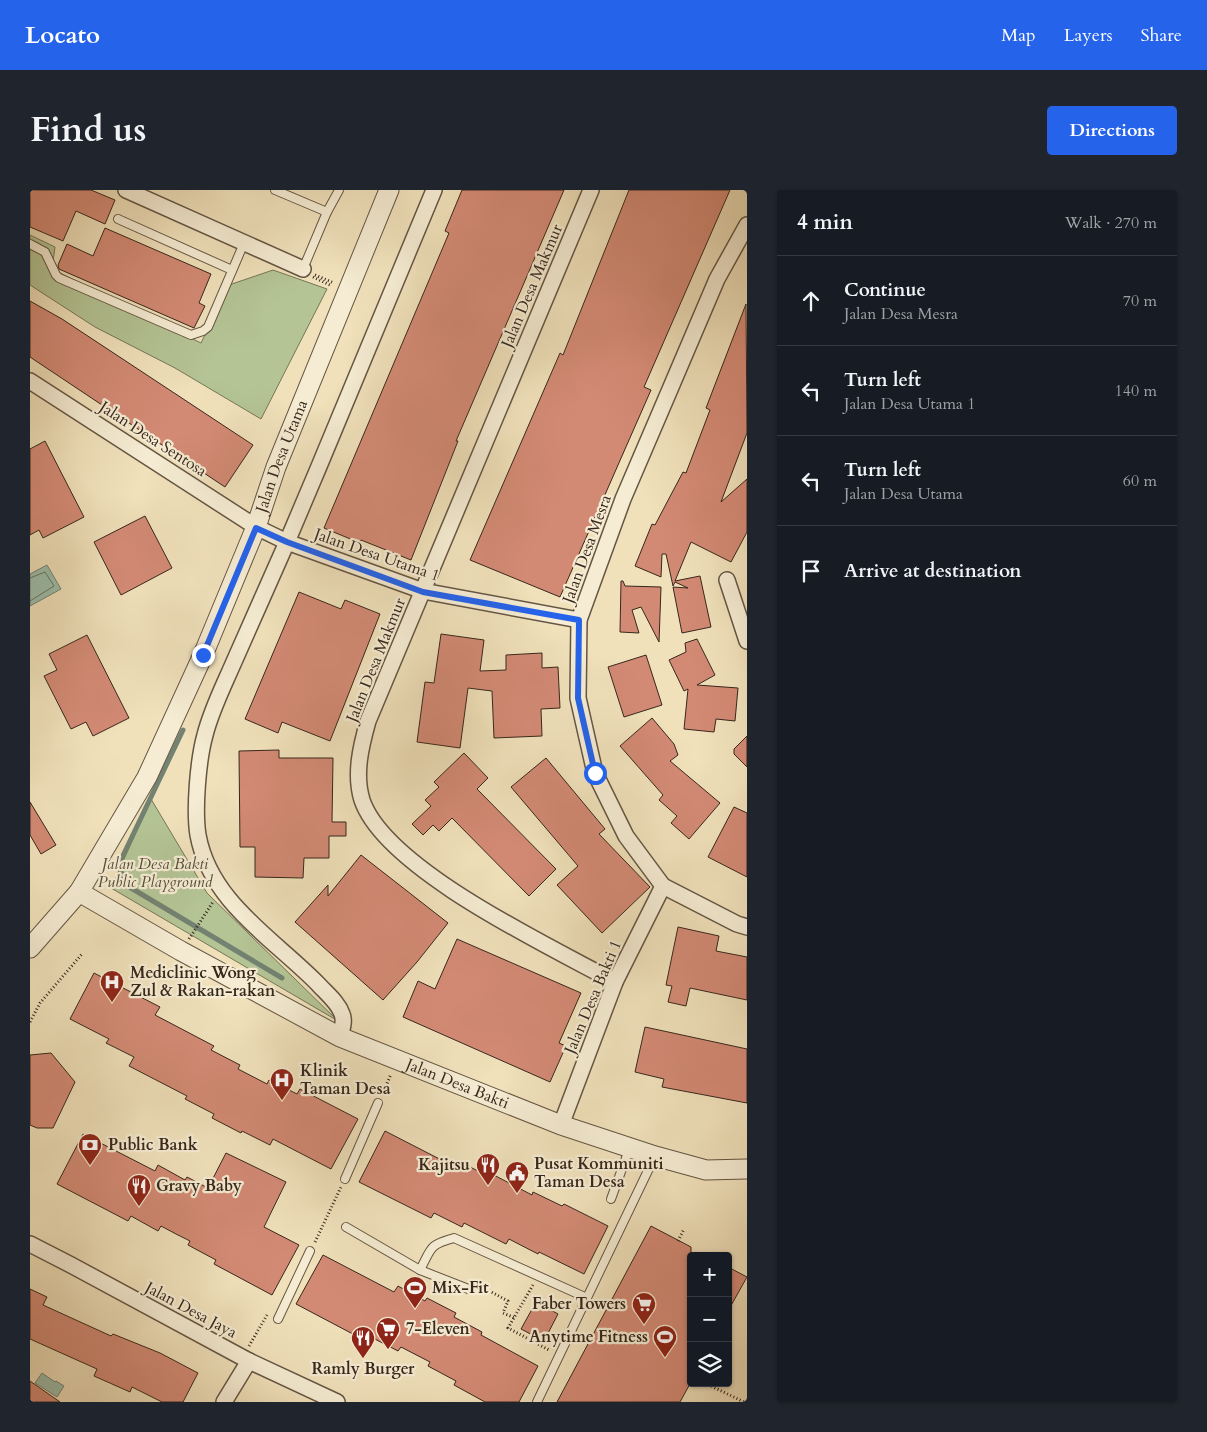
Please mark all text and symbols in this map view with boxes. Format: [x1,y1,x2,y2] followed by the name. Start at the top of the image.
[25,19,100,52] text: Locato
[1001,23,1036,48] text: Map
[1064,23,1113,48] text: Layers
[1141,23,1182,48] text: Share
[30,106,146,154] text: Find us
[1047,106,1177,155] button: Directions
[797,208,853,237] text: 4 min
[1065,212,1157,234] text: Walk · 270 m
[495,221,568,353] street label: Jalan Desa Makmur
[844,277,926,303] text: Continue
[797,287,825,315] icon: ahead
[1123,290,1157,312] text: 70 m
[844,303,958,325] text: Jalan Desa Mesra
[844,367,921,393] text: Turn left
[797,377,825,405] icon: left
[1115,380,1157,402] text: 140 m
[844,393,976,415] text: Jalan Desa Utama 1
[93,395,211,482] street label: Jalan Desa Sentosa
[250,397,313,518] street label: Jalan Desa Utama
[844,457,921,483] text: Turn left
[797,467,825,495] icon: left
[1123,470,1157,492] text: 60 m
[844,483,963,505] text: Jalan Desa Utama
[556,492,617,608] street label: Jalan Desa Mesra
[309,523,443,587] street label: Jalan Desa Utama 1
[797,557,825,585] icon: arrive
[844,558,1021,584] text: Arrive at destination
[340,594,411,727] street label: Jalan Desa Makmur
[192,644,215,667] route end
[584,762,607,785] route start
[98,853,214,893] park label: Jalan Desa Bakti Public Playground
[558,937,627,1059] street label: Jalan Desa Bakti 1
[130,962,276,1002] place label: Mediclinic Wong Zul & Rakan-rakan
[99,969,125,1003] hospital icon: Mediclinic Wong Zul & Rakan-rakan
[401,1053,513,1114] street label: Jalan Desa Bakti
[300,1060,391,1100] place label: Klinik Taman Desa
[269,1067,295,1101] hospital icon: Klinik Taman Desa
[77,1132,103,1166] bank icon: Public Bank
[108,1134,198,1156] place label: Public Bank
[475,1152,501,1186] restaurant icon: Kajitsu
[534,1153,664,1193] place label: Pusat Kommuniti Taman Desa
[418,1154,470,1176] place label: Kajitsu
[504,1160,530,1194] public building icon: Pusat Kommuniti Taman Desa
[126,1173,152,1207] restaurant icon: Gravy Baby
[156,1175,242,1197] place label: Gravy Baby
[687,1252,732,1387] map controls
[687,1252,732,1297] button: +
[402,1275,428,1309] sports icon: Mix-Fit
[139,1276,241,1344] street label: Jalan Desa Jaya
[432,1277,489,1299] place label: Mix-Fit
[631,1291,657,1325] supermarket icon: Faber Towers
[532,1293,626,1315] place label: Faber Towers
[687,1297,732,1342] button: −
[375,1316,401,1350] supermarket icon: 7-Eleven
[406,1318,470,1340] place label: 7-Eleven
[652,1324,678,1358] sports icon: Anytime Fitness
[350,1325,376,1359] restaurant icon: Ramly Burger
[529,1326,648,1348] place label: Anytime Fitness
[687,1342,732,1387] button: layers
[312,1358,415,1380] place label: Ramly Burger

